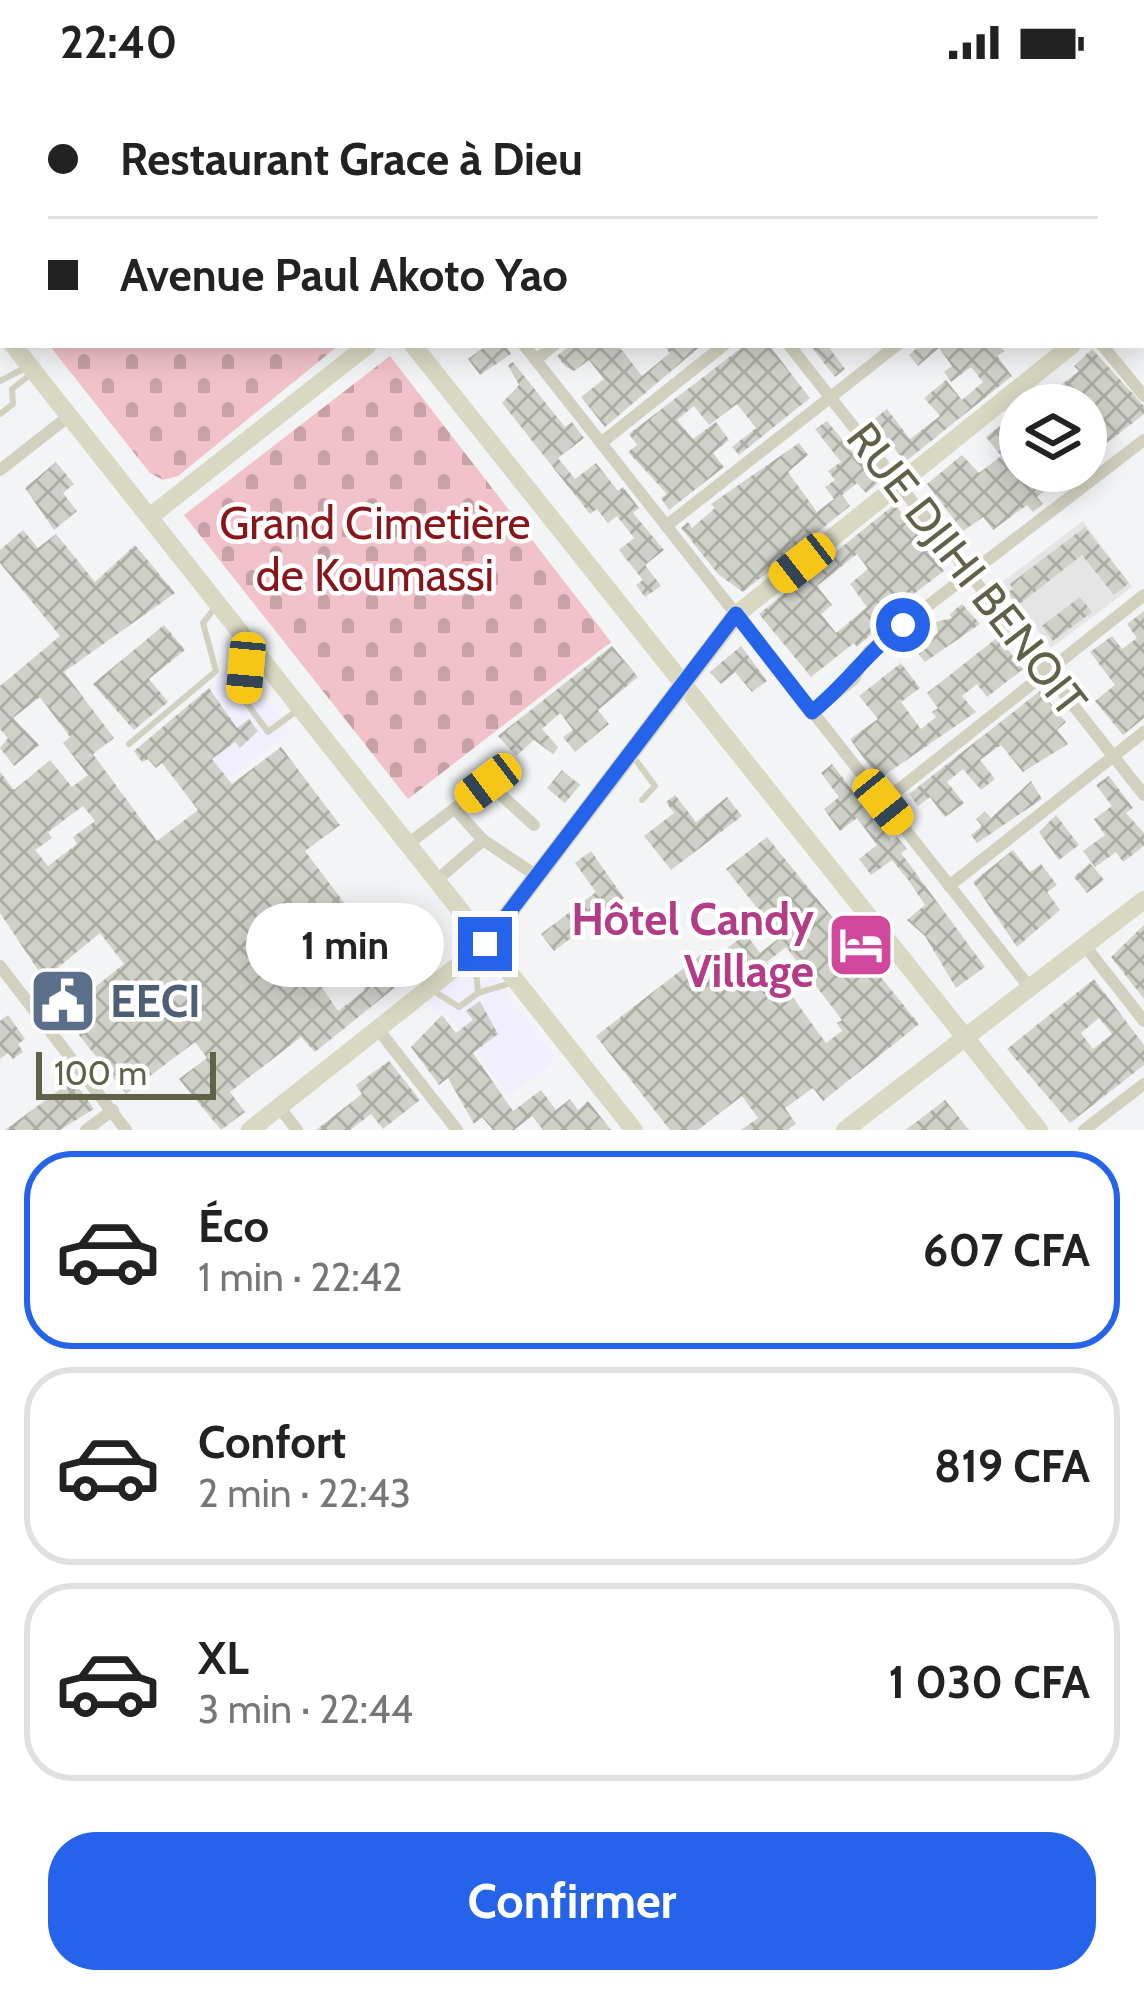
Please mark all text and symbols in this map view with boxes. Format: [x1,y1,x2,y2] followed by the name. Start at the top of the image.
[60,15,177,69] text: 22:40
[120,132,583,186] text: Restaurant Grace à Dieu
[120,248,568,302] text: Avenue Paul Akoto Yao
[999,384,1107,492] map controls
[999,384,1107,492] button: layers
[836,412,1098,726] street label: RUE DJIHI BENOIT
[219,496,531,602] park label: Grand Cimetière de Koumassi
[763,527,841,599] car
[876,598,930,652] route start
[225,631,267,705] car
[448,747,528,819] car
[846,763,920,841] car
[571,892,815,998] place label: Hôtel Candy Village
[245,902,443,986] callout: 1 min
[826,910,896,980] hotel icon: Hôtel Candy Village
[458,917,512,971] route end
[301,921,389,969] text: 1 min
[28,966,98,1036] public building icon: EECI
[110,974,201,1028] place label: EECI
[36,1046,216,1099] scale bar
[54,1053,147,1093] text: 100 m
[54,1196,162,1304] icon: car
[198,1199,269,1253] text: Éco
[923,1223,1090,1277] text: 607 CFA
[198,1253,403,1301] text: 1 min · 22:42
[54,1412,162,1520] icon: car
[198,1415,346,1469] text: Confort
[934,1439,1090,1493] text: 819 CFA
[198,1469,411,1517] text: 2 min · 22:43
[54,1628,162,1736] icon: car
[198,1631,249,1685] text: XL
[889,1655,1090,1709] text: 1 030 CFA
[198,1685,413,1733] text: 3 min · 22:44
[48,1832,1096,1970] button: Confirmer

